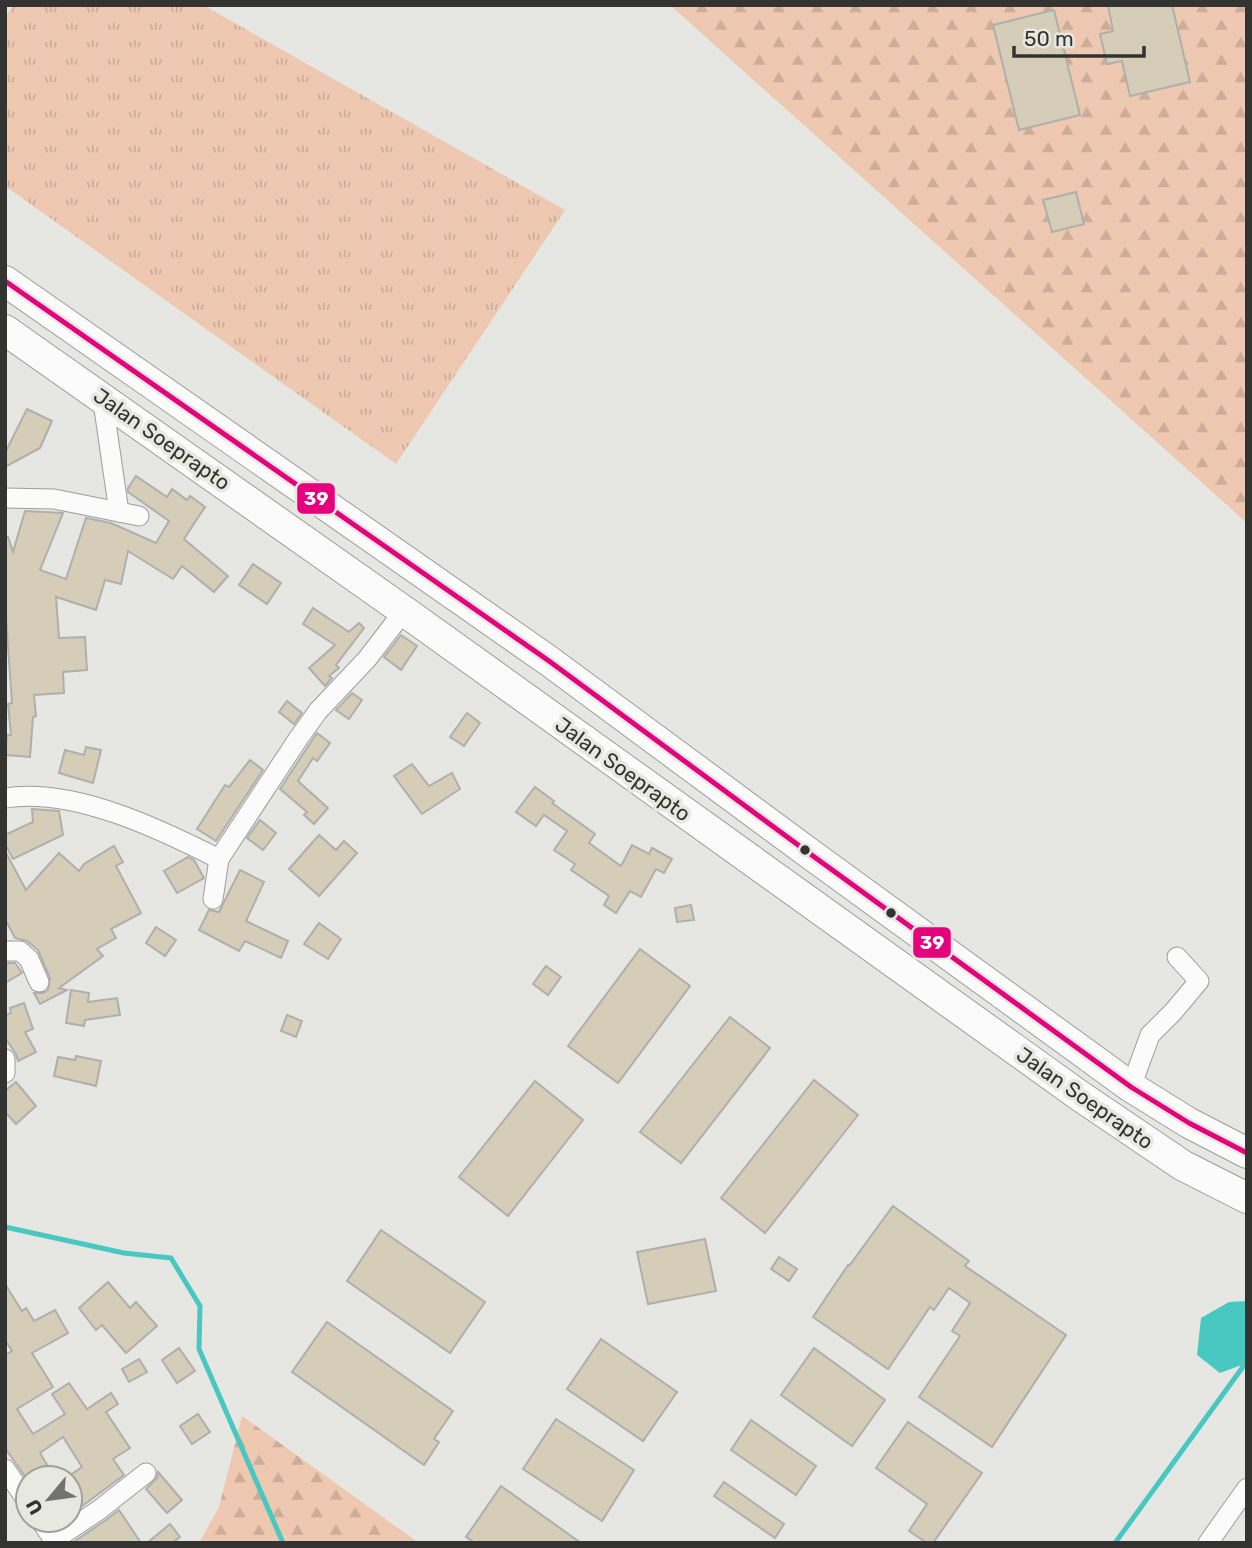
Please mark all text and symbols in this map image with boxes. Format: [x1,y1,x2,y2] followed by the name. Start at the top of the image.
[1014,14,1144,58] scale bar
[1024,26,1074,51] text: 50 m
[89,383,235,495] street label: Jalan Soeprapto
[296,482,336,515] line badge: 39
[304,487,328,510] text: 39
[551,712,695,826] street label: Jalan Soeprapto
[798,843,812,857] unlabelled marker
[884,906,898,920] unlabelled marker
[912,926,952,959] line badge: 39
[920,931,944,954] text: 39
[1012,1042,1158,1154] street label: Jalan Soeprapto
[14,1464,84,1534] north arrow
[21,1495,48,1519] text: U

